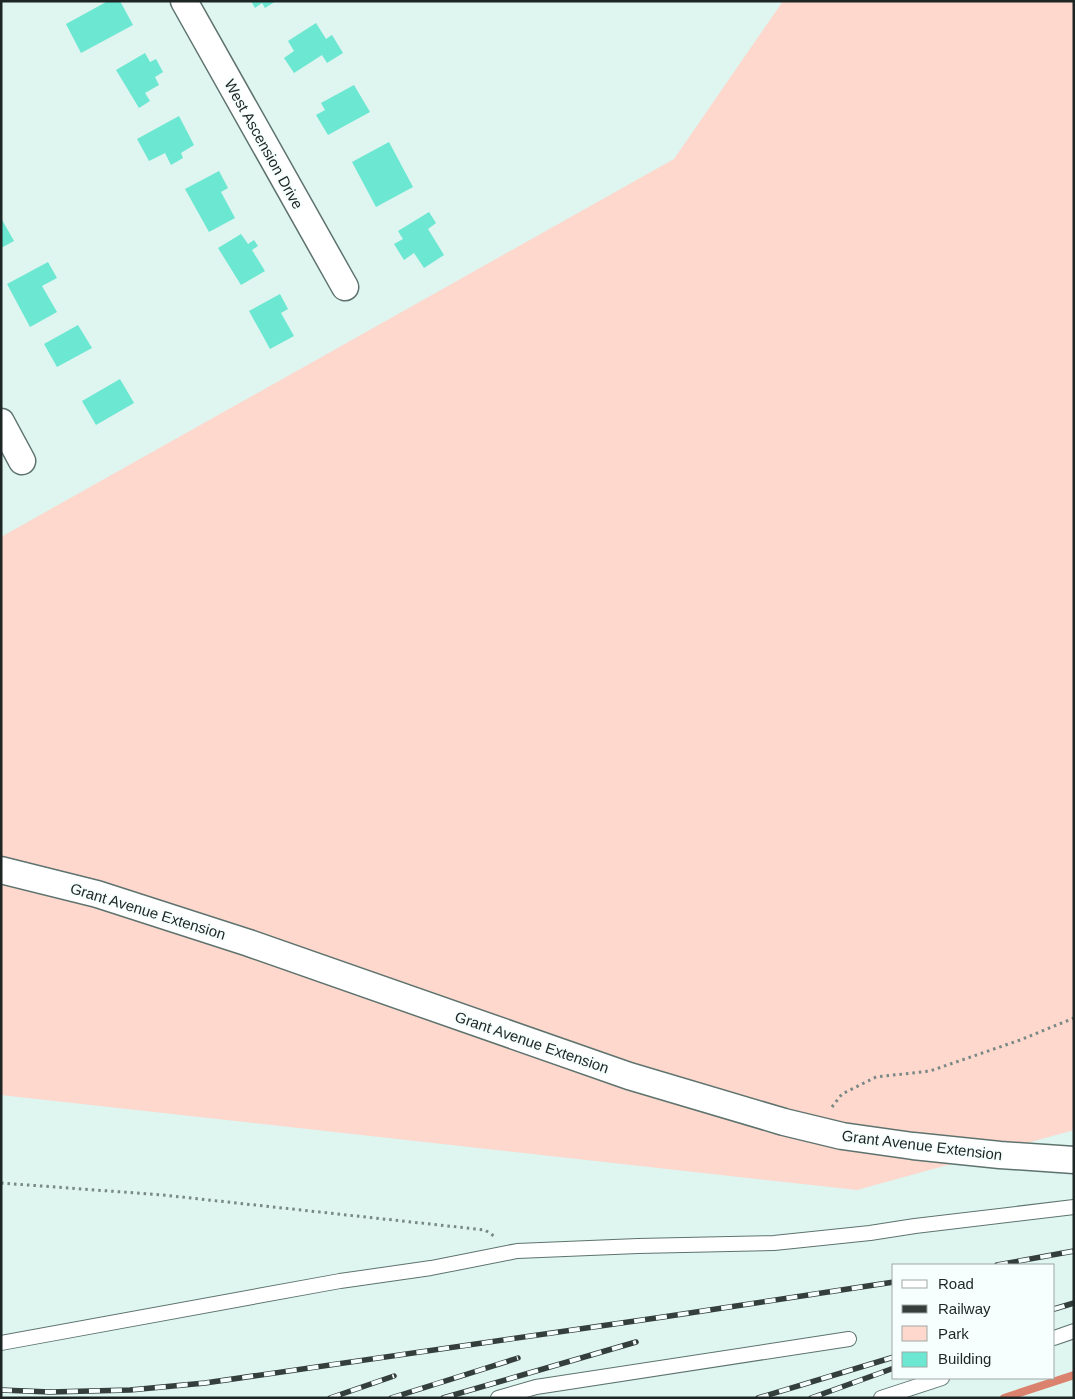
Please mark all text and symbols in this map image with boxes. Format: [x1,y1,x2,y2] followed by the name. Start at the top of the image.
[221,76,307,212] street label: West Ascension Drive
[68,879,228,943] street label: Grant Avenue Extension
[453,1008,611,1076] street label: Grant Avenue Extension
[841,1127,1003,1163] street label: Grant Avenue Extension
[892,1264,1055,1379] legend
[938,1275,974,1292] text: Road
[938,1300,991,1317] text: Railway
[938,1325,969,1342] text: Park
[938,1350,991,1367] text: Building

